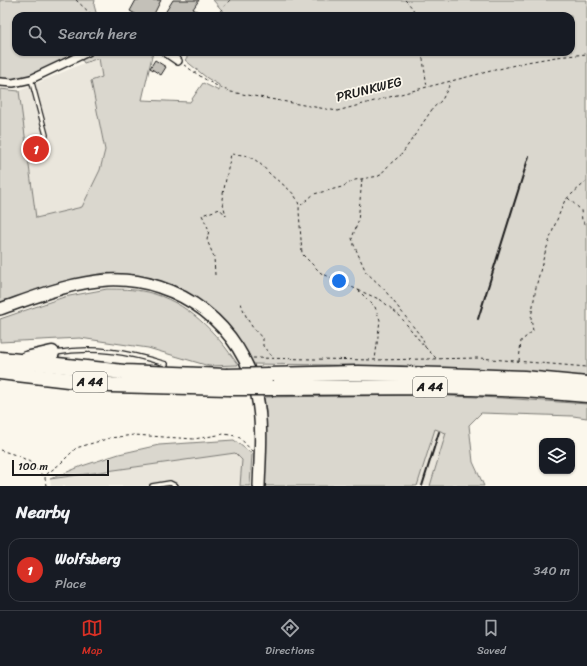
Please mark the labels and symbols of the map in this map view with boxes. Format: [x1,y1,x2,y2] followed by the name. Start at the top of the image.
[334,70,404,108] street label: PRUNKWEG
[23,134,49,164] pin: 1
[329,271,349,291] your location
[73,372,107,392] road number: A 44
[413,377,447,397] road number: A 44
[12,458,109,477] scale bar

